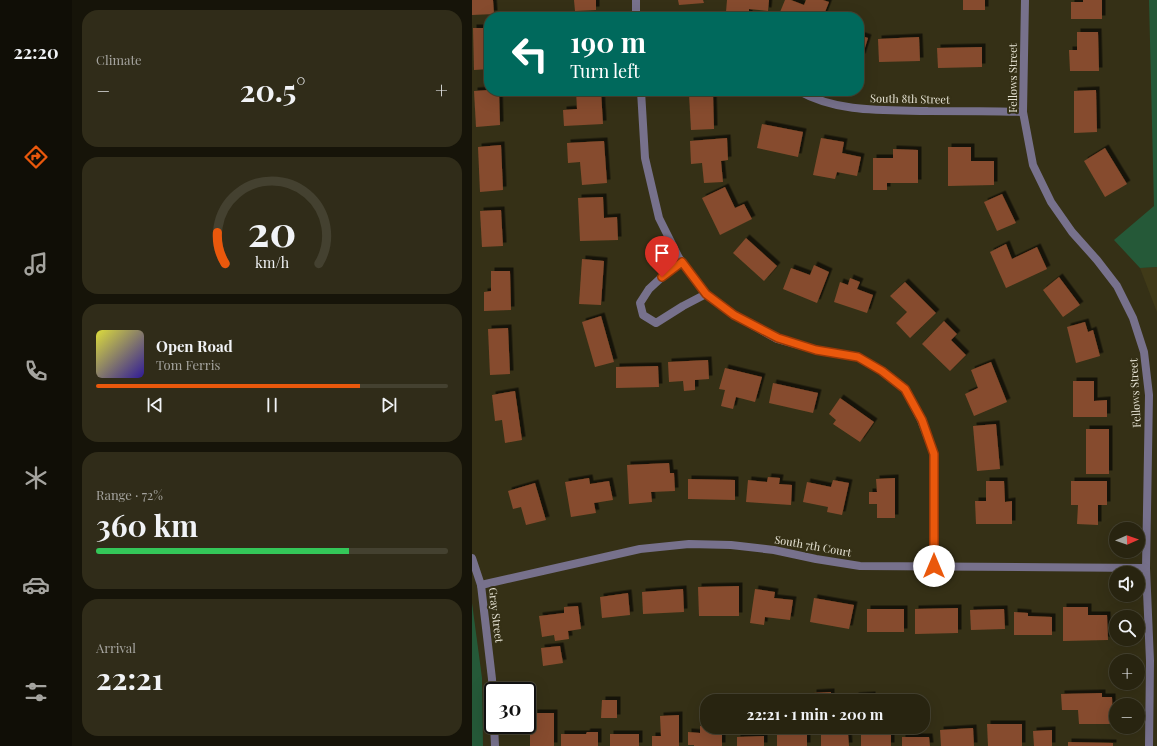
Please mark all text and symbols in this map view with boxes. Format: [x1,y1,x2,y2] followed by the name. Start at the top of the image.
[570,23,646,60] text: 190 m
[504,28,556,80] icon: left
[13,40,59,64] text: 22:20
[1005,43,1020,113] street label: Fellows Street
[96,51,142,68] text: Climate
[570,59,640,83] text: Turn left
[240,70,306,110] text: 20.5°
[96,75,110,105] text: −
[435,75,448,105] text: +
[870,90,950,107] street label: South 8th Street
[22,143,50,171] icon: directions
[248,202,296,257] text: 20
[645,236,679,277] pin
[651,242,673,264] icon: arrive
[22,250,50,278] icon: music
[255,252,290,271] text: km/h
[156,336,233,356] text: Open Road
[156,356,220,373] text: Tom Ferris
[22,357,50,385] icon: phone
[1125,358,1144,428] street label: Fellows Street
[144,394,166,416] icon: previous
[261,394,283,416] icon: pause
[378,394,400,416] icon: next
[22,464,50,492] icon: climate
[96,486,163,503] text: Range · 72%
[96,505,198,545] text: 360 km
[1109,522,1145,558] north arrow
[1109,522,1145,734] map controls
[773,531,853,560] street label: South 7th Court
[913,545,955,587] position arrow
[1109,566,1145,602] button: sound
[22,571,50,599] icon: car
[486,586,507,644] street label: Gray Street
[1109,610,1145,646] button: search
[96,639,136,656] text: Arrival
[1109,654,1145,690] button: +
[96,658,163,698] text: 22:21
[22,678,50,706] icon: filters
[484,682,536,734] speed limit sign: 30
[1109,698,1145,734] button: −
[747,704,883,724] text: 22:21 · 1 min · 200 m

